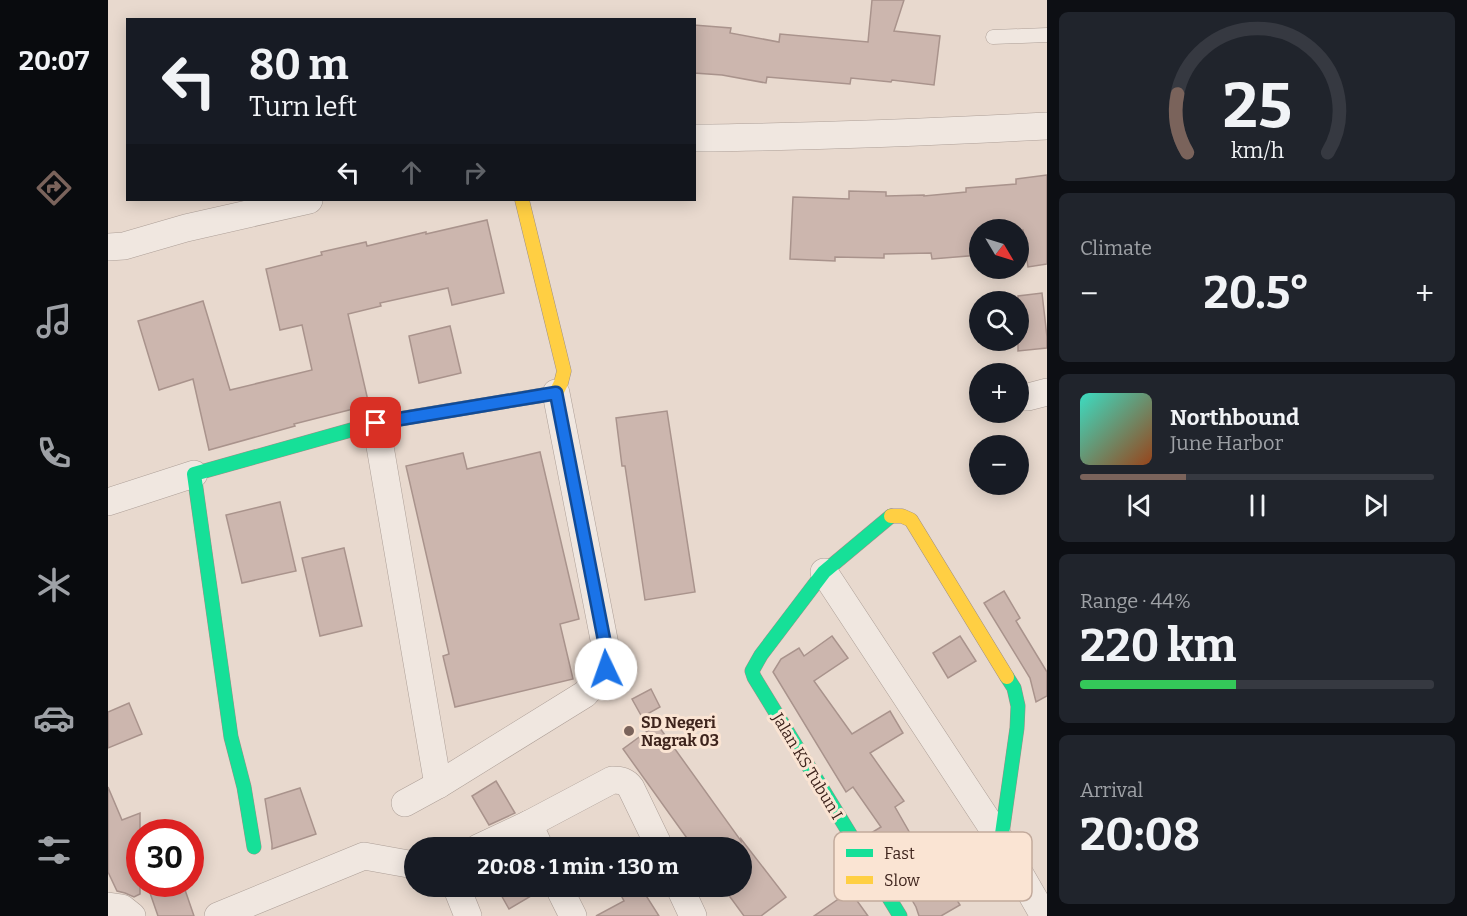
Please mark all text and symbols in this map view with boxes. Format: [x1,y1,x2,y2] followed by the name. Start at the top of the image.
[249,40,349,90] text: 80 m
[150,42,228,120] icon: left
[19,45,89,77] text: 20:07
[1222,70,1292,145] text: 25
[249,91,357,123] text: Turn left
[1230,139,1284,165] text: km/h
[332,156,365,189] icon: left
[395,156,428,189] icon: ahead
[458,156,491,189] icon: right
[33,167,75,209] icon: directions
[969,219,1029,279] north arrow
[969,219,1029,495] map controls
[1080,236,1152,260] text: Climate
[1204,266,1310,320] text: 20.5°
[1080,274,1098,314] text: −
[1415,274,1434,314] text: +
[969,291,1029,351] button: search
[33,300,75,342] icon: music
[969,363,1029,423] button: +
[350,397,401,448] pin
[1170,404,1299,431] text: Northbound
[359,406,392,439] icon: arrive
[1170,431,1283,455] text: June Harbor
[33,432,75,474] icon: phone
[969,435,1029,495] button: −
[1123,489,1156,522] icon: previous
[1241,489,1274,522] icon: pause
[1359,489,1392,522] icon: next
[33,564,75,606] icon: climate
[1080,589,1191,613] text: Range · 44%
[1080,619,1236,673] text: 220 km
[574,637,638,701] position arrow
[33,697,75,739] icon: car
[768,709,847,823] street label: Jalan KS Tubun I
[641,713,719,750] place label: SD Negeri Nagrak 03
[622,724,636,738] marker: SD Negeri Nagrak 03
[1080,778,1143,802] text: Arrival
[1080,808,1200,862] text: 20:08
[126,819,204,897] speed limit sign: 30
[33,829,75,871] icon: filters
[834,832,1032,901] legend
[884,844,915,863] text: Fast
[477,853,679,880] text: 20:08 · 1 min · 130 m
[884,871,920,890] text: Slow

